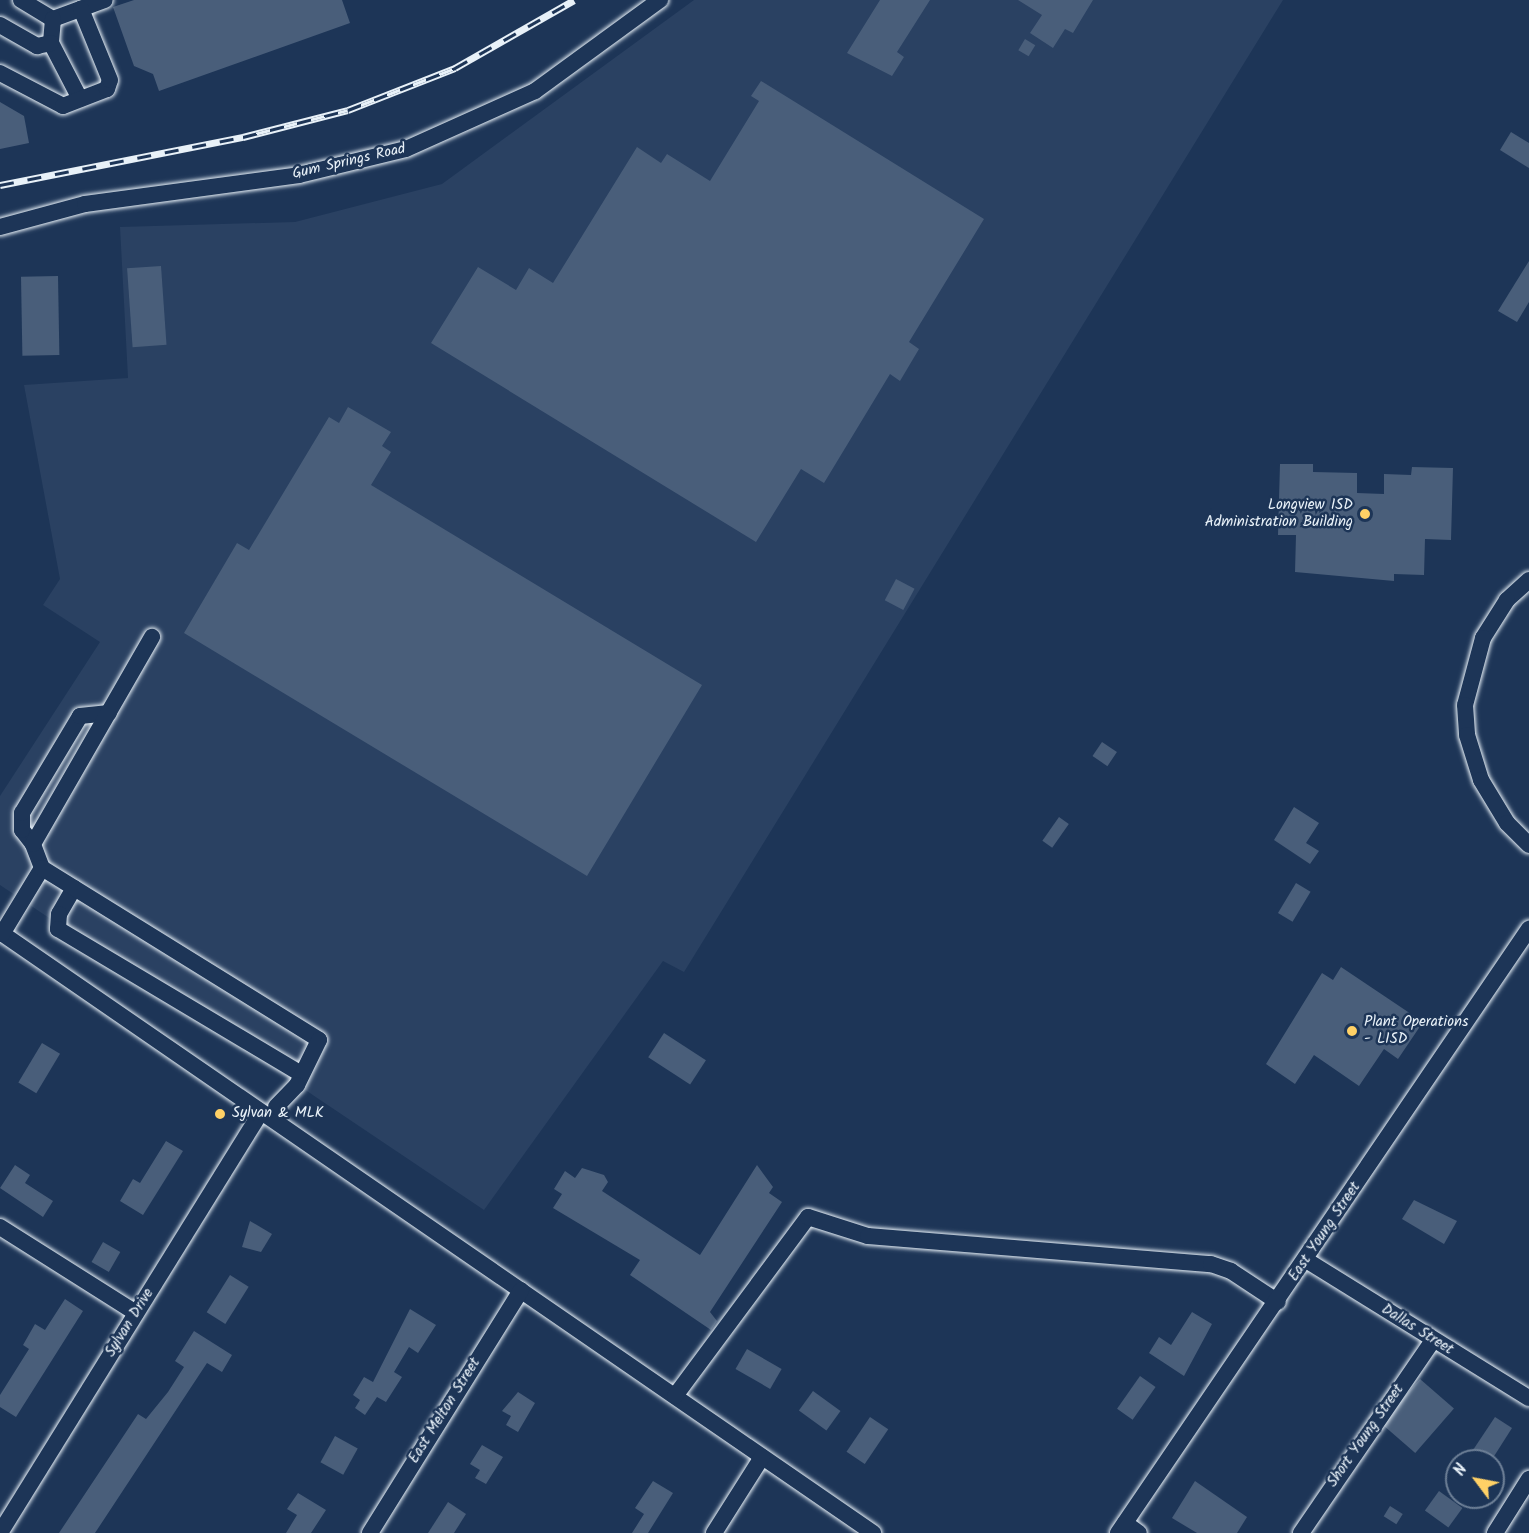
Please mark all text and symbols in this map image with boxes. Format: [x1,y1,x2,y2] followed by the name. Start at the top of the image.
[291,140,407,184] street label: Gum Springs Road
[1205,496,1353,531] place label: Longview ISD Administration Building
[1358,507,1372,521] marker: Longview ISD Administration Building
[1364,1013,1468,1048] place label: Plant Operations - LISD
[1345,1024,1359,1038] marker: Plant Operations - LISD
[232,1105,324,1123] place label: Sylvan & MLK
[213,1107,227,1121] marker: Sylvan & MLK
[1285,1179,1365,1285] street label: East Young Street
[102,1285,158,1361] street label: Sylvan Drive
[1378,1301,1456,1359] street label: Dallas Street
[405,1355,485,1467] street label: East Melton Street
[1324,1381,1408,1491] street label: Short Young Street
[1445,1449,1505,1509] north arrow
[1448,1459,1474,1481] text: N

